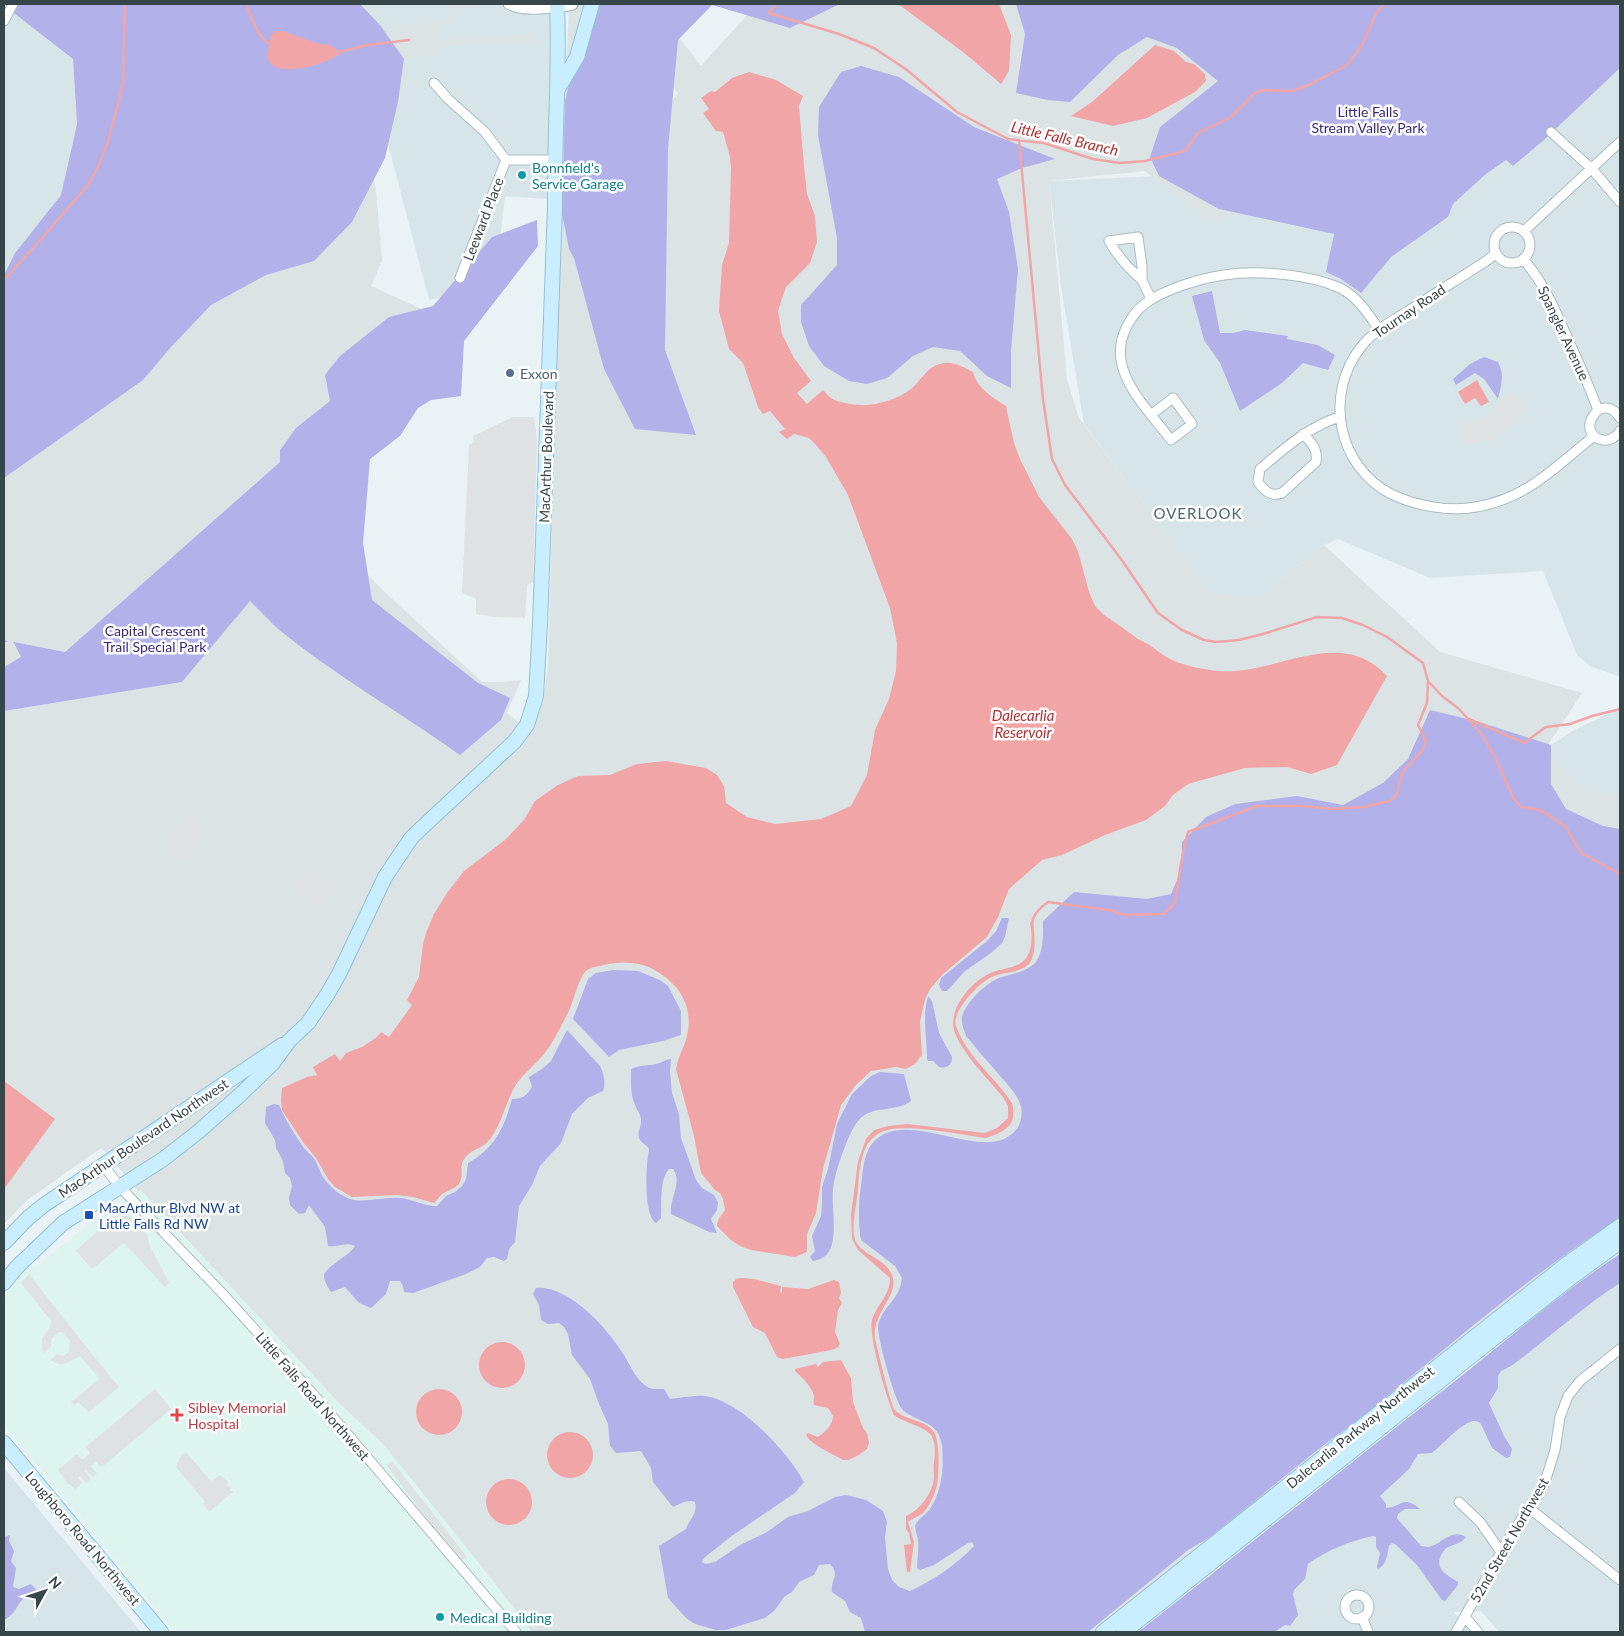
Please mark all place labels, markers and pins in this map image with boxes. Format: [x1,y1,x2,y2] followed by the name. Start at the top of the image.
[532,159,624,192] place label: Bonnfield's Service Garage
[516,169,528,181] marker: Bonnfield's Service Garage
[520,365,557,382] place label: Exxon
[504,367,516,379] marker: Exxon
[99,1199,240,1232] place label: MacArthur Blvd NW at Little Falls Rd NW
[83,1209,95,1221] marker: MacArthur Blvd NW at Little Falls Rd NW
[188,1399,286,1432] place label: Sibley Memorial Hospital
[170,1408,184,1422] marker: Sibley Memorial Hospital
[450,1609,552,1626] place label: Medical Building
[434,1611,446,1623] marker: Medical Building

